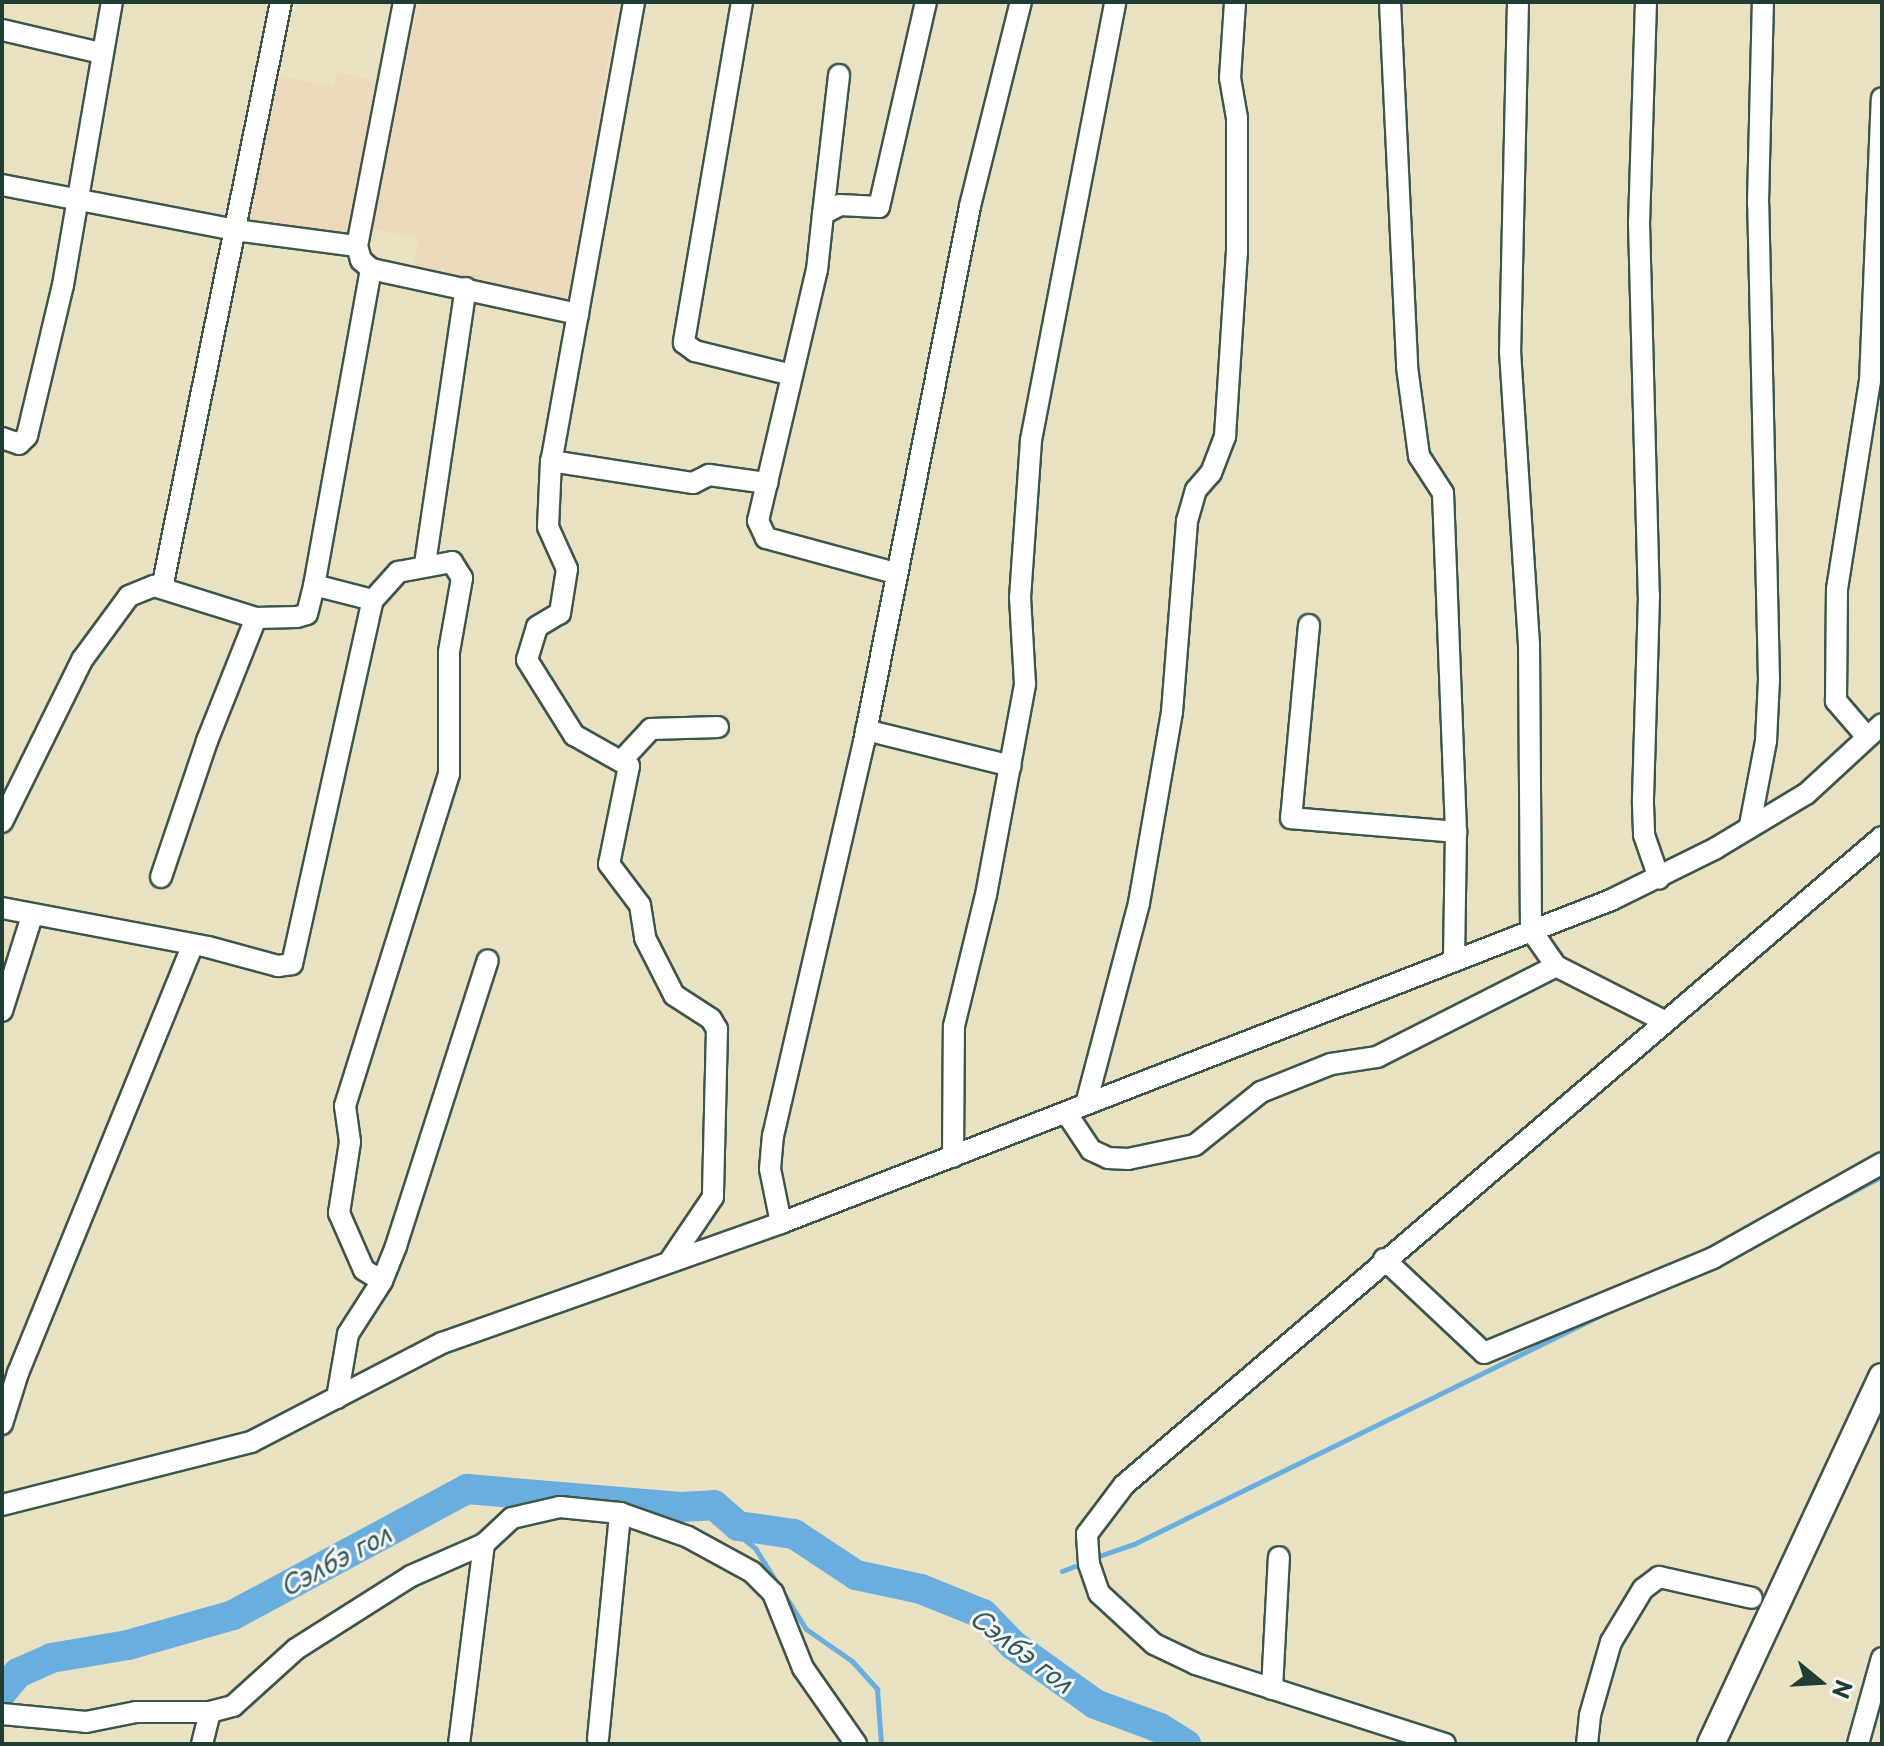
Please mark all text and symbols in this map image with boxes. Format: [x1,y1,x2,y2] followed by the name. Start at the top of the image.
[274,1518,396,1602] water label: Сэлбэ гол
[964,1601,1080,1699] water label: Сэлбэ гол
[1780,1642,1860,1722] north arrow
[1825,1676,1862,1703] text: N

